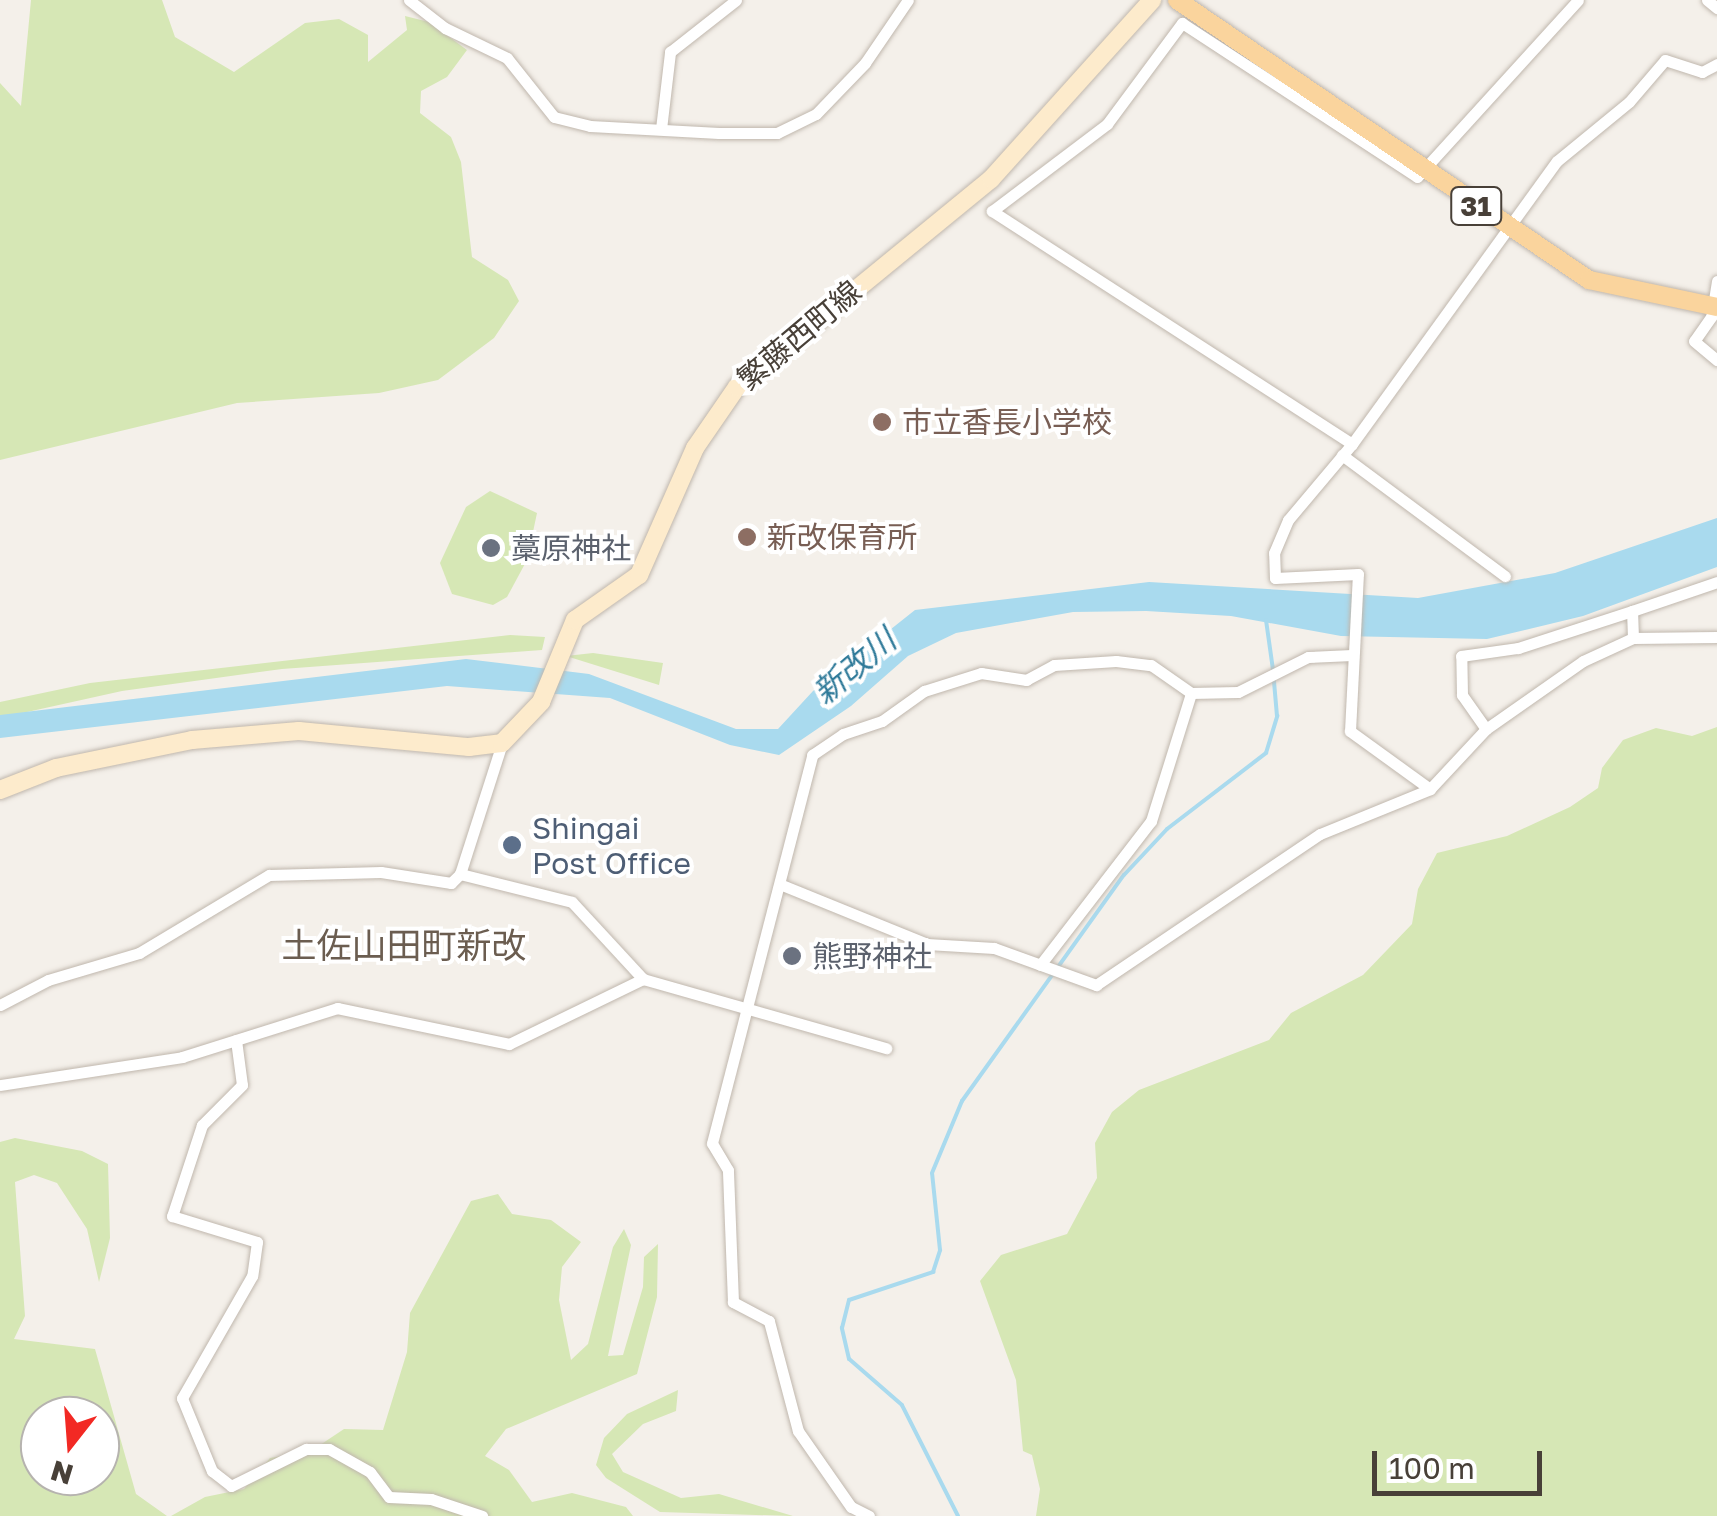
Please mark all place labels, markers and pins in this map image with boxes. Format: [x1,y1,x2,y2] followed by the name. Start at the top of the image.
[902,404,1112,440] place label: 市立香長小学校
[871,411,893,433] marker: 市立香長小学校
[767,519,917,555] place label: 新改保育所
[736,526,758,548] marker: 新改保育所
[511,530,631,566] place label: 藁原神社
[480,537,502,559] marker: 藁原神社
[532,810,691,880] place label: Shingai Post Office
[501,834,523,856] marker: Shingai Post Office
[812,938,932,974] place label: 熊野神社
[781,945,803,967] marker: 熊野神社

